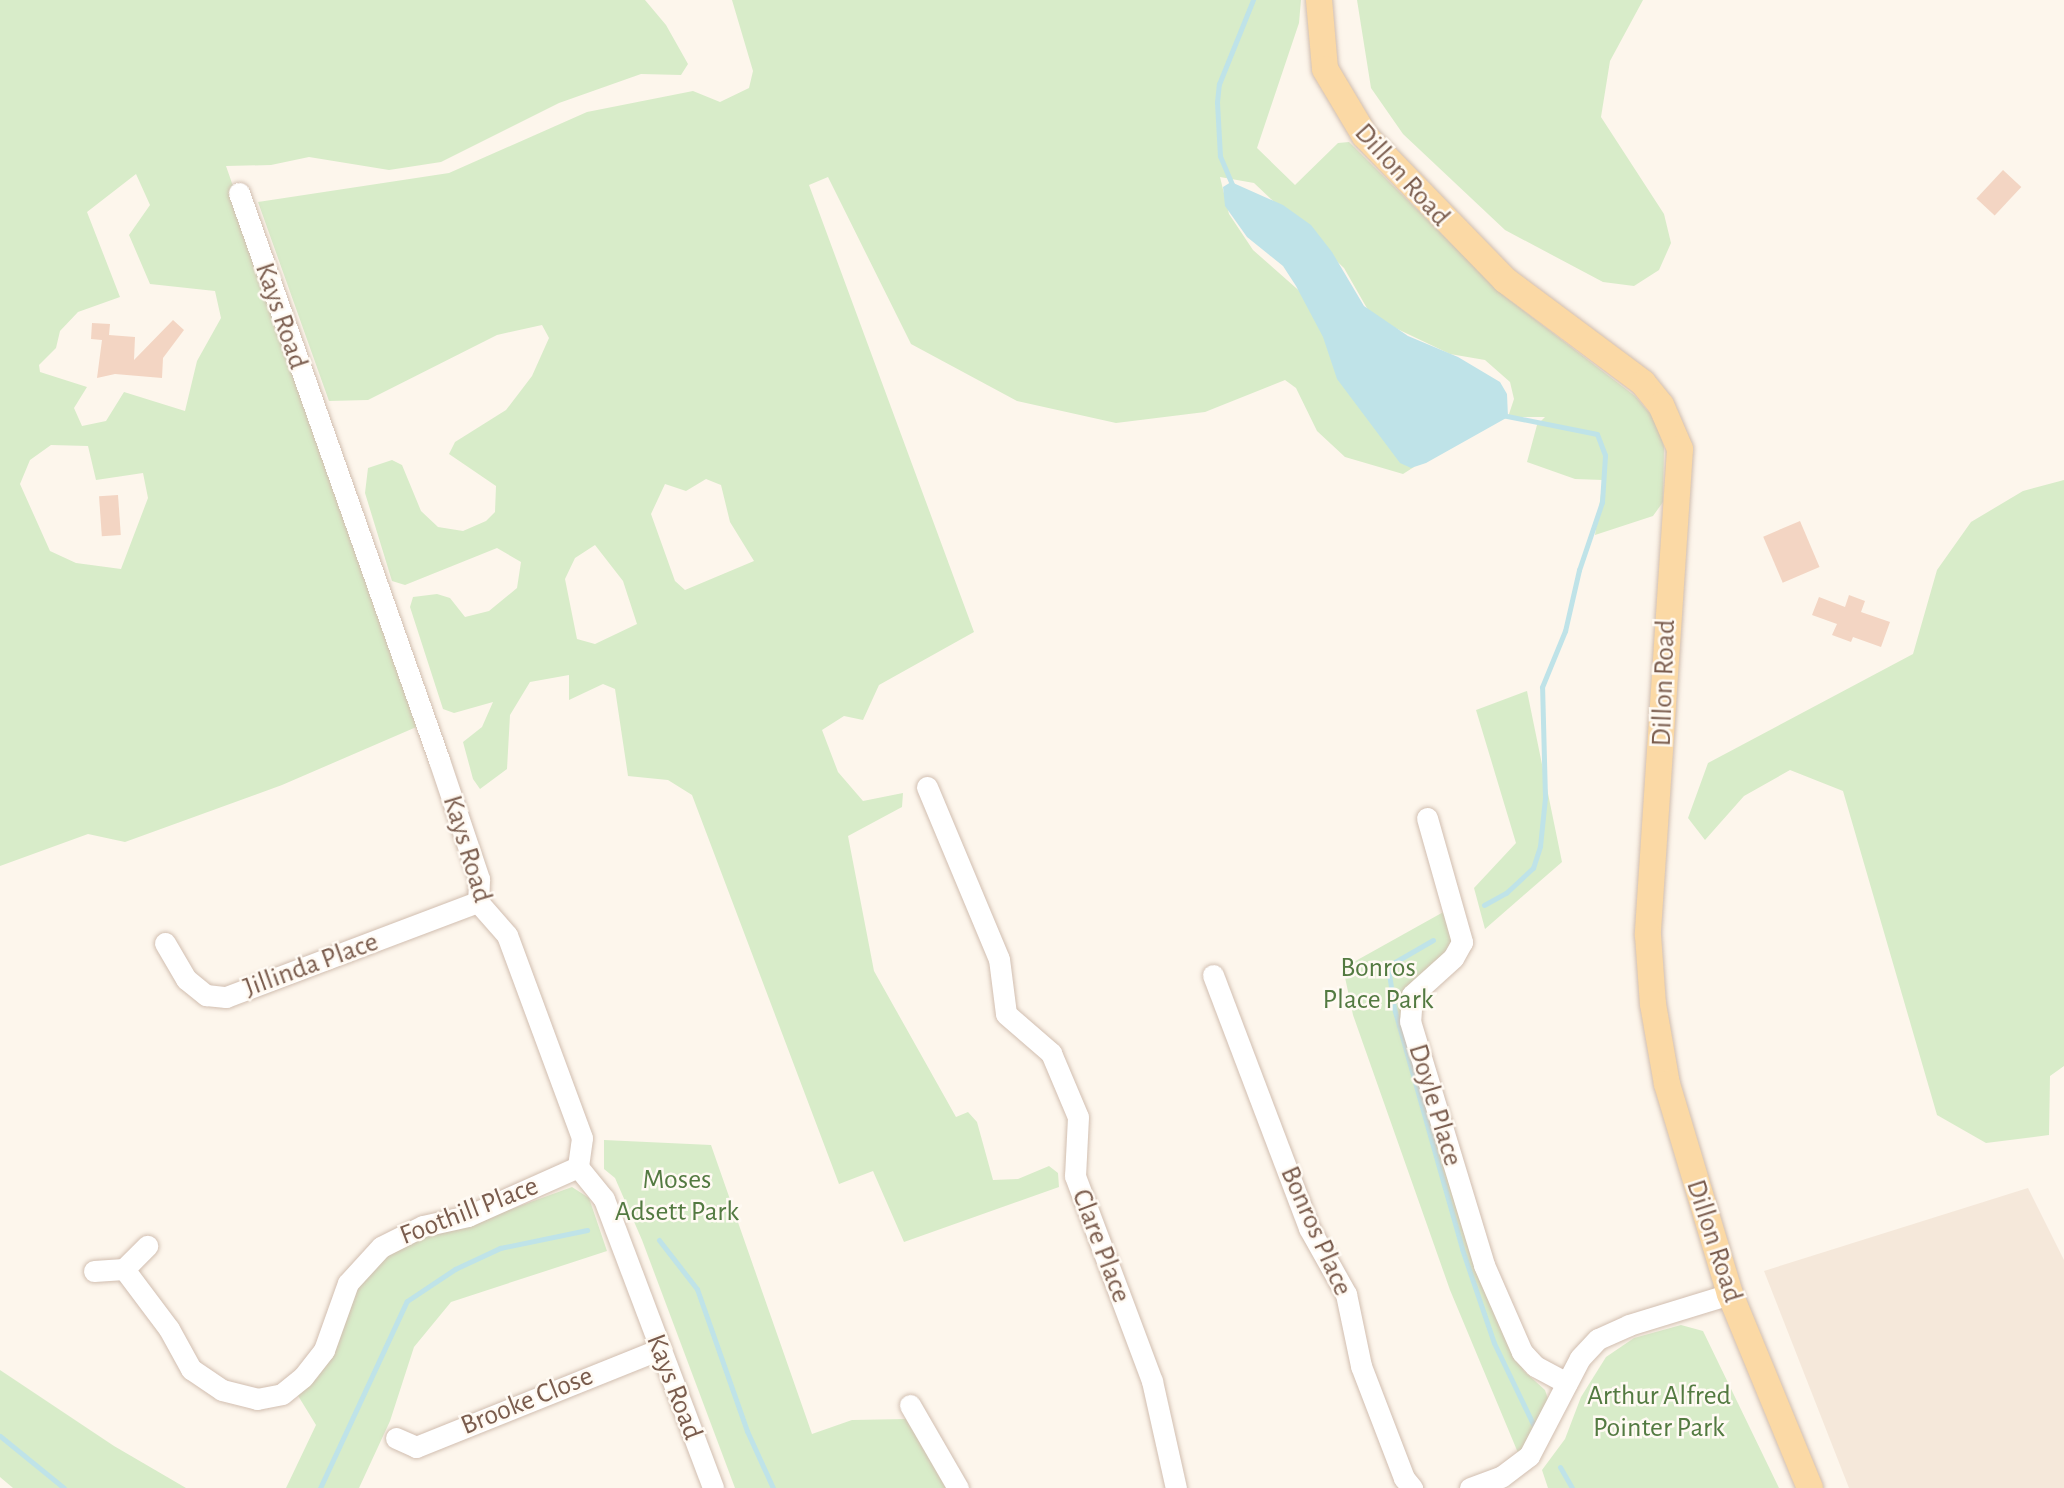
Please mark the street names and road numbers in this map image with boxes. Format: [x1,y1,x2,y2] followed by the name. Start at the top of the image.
[1347,117,1457,233] street label: Dillon Road
[247,258,315,374] street label: Kays Road
[1645,619,1683,747] street label: Dillon Road
[435,791,499,907] street label: Kays Road
[239,925,383,1005] street label: Jillinda Place
[1401,1040,1469,1170] street label: Doyle Place
[1273,1161,1359,1301] street label: Bonros Place
[395,1169,543,1253] street label: Foothill Place
[1678,1175,1750,1307] street label: Dillon Road
[1064,1185,1138,1307] street label: Clare Place
[639,1330,709,1444] street label: Kays Road
[456,1359,598,1443] street label: Brooke Close

